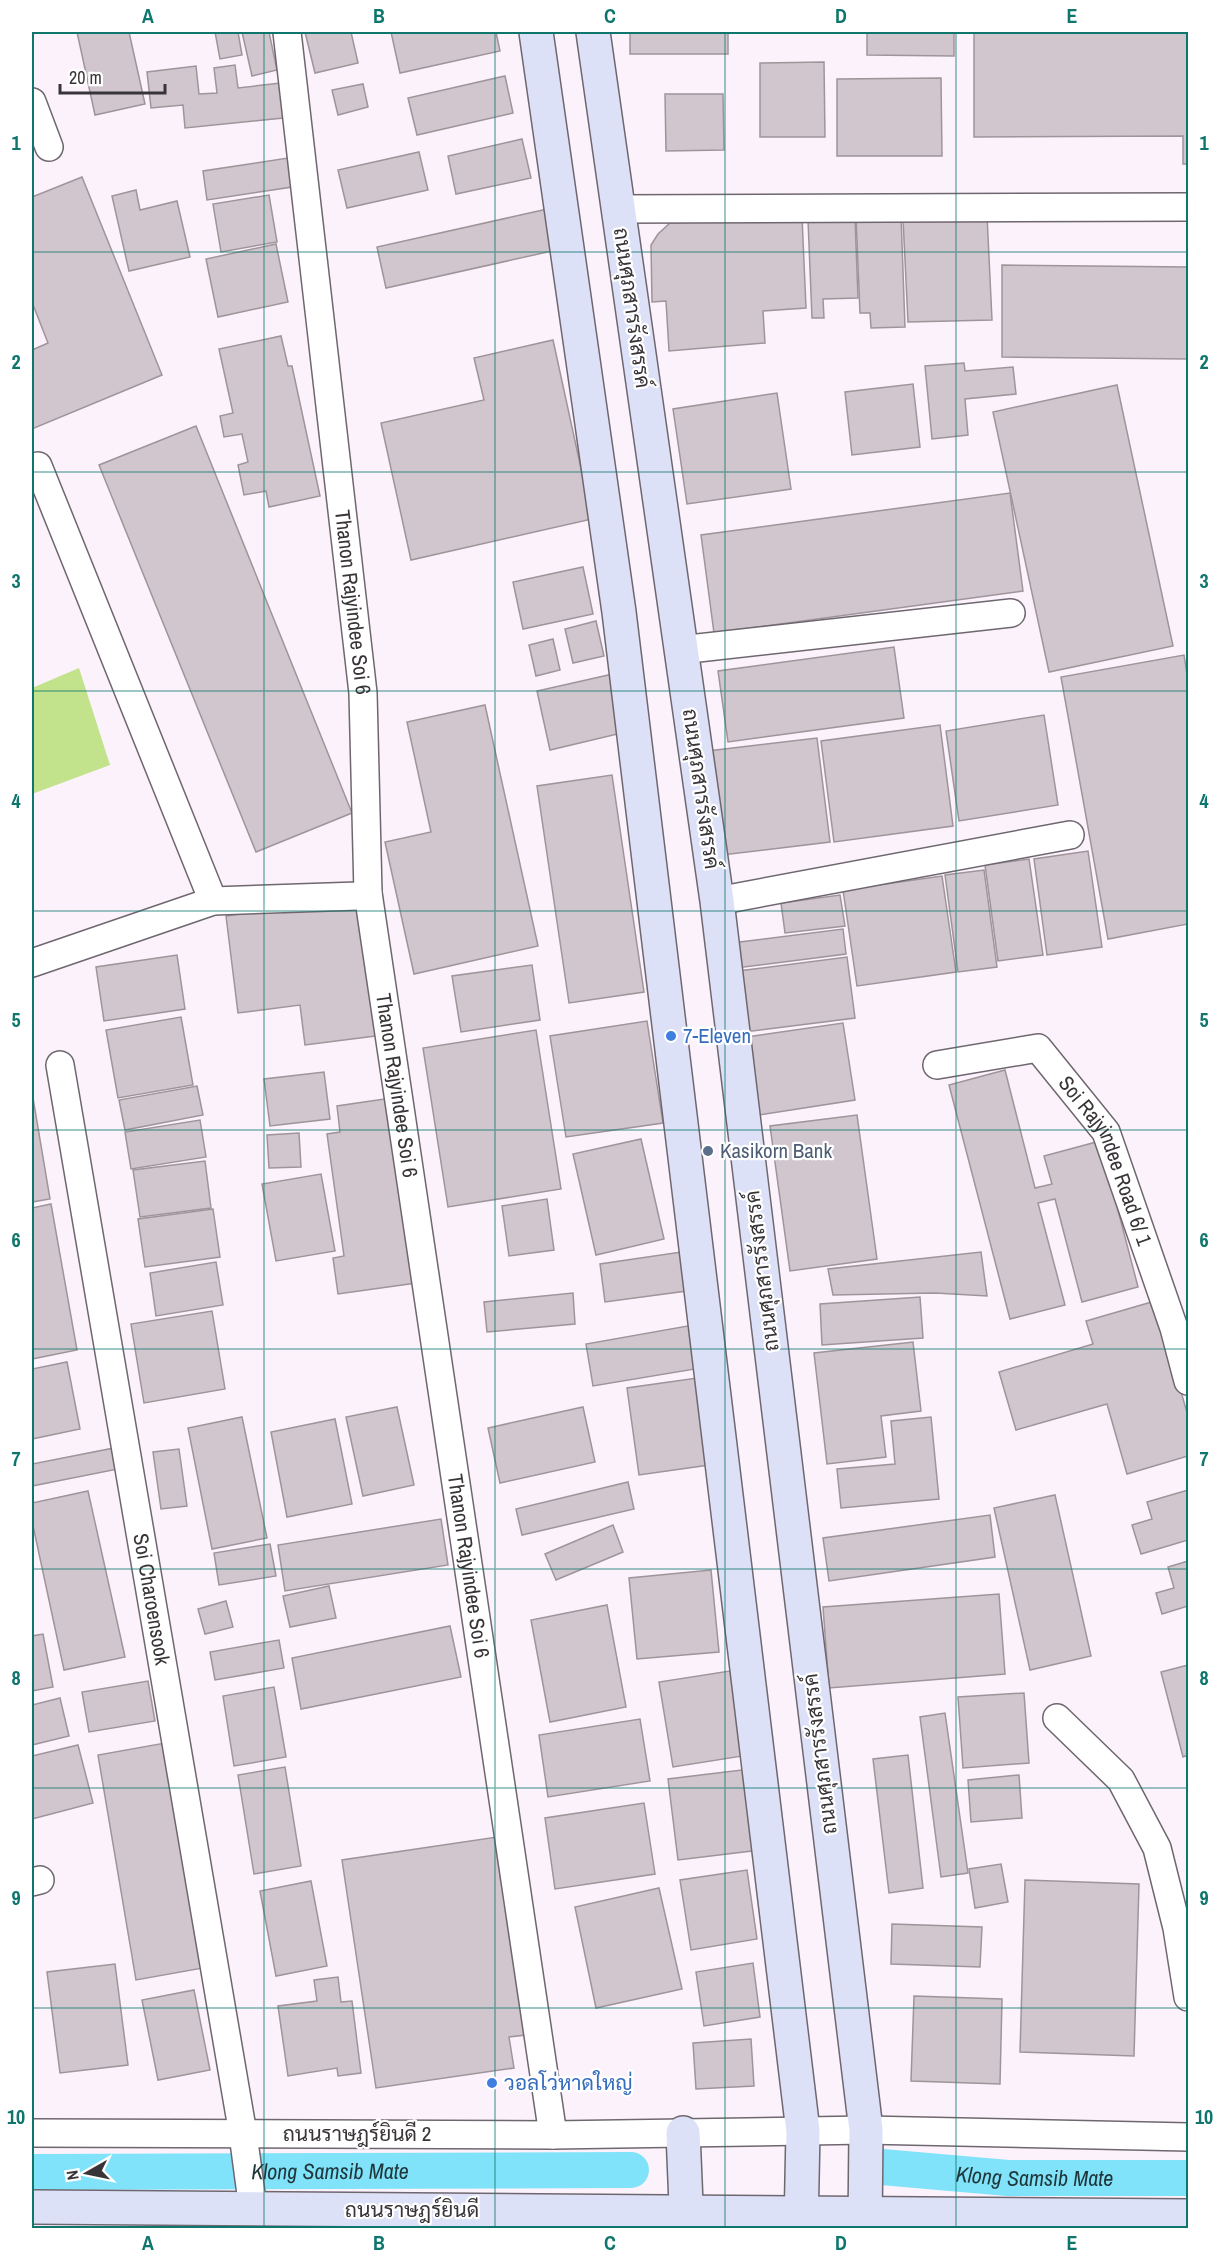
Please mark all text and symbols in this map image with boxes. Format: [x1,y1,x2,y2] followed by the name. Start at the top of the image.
[142,2,154,29] text: A
[373,2,385,29] text: B
[604,2,616,29] text: C
[835,2,847,29] text: D
[1067,2,1078,29] text: E
[60,57,165,95] scale bar
[69,65,102,90] text: 20 m
[11,129,21,156] text: 1
[1199,129,1209,156] text: 1
[607,226,658,390] street label: ถนนศุภสารรังสรรค์
[11,348,21,375] text: 2
[1199,348,1209,375] text: 2
[328,508,378,696] street label: Thanon Rajyindee Soi 6
[11,567,21,594] text: 3
[1199,567,1209,594] text: 3
[676,707,727,871] street label: ถนนศุภสารรังสรรค์
[11,787,21,814] text: 4
[1199,787,1209,814] text: 4
[369,991,425,1179] street label: Thanon Rajyindee Soi 6
[11,1006,21,1033] text: 5
[1199,1006,1209,1033] text: 5
[683,1021,751,1050] place label: 7-Eleven
[664,1029,678,1043] marker: 7-Eleven
[1052,1069,1159,1250] street label: Soi Rajyindee Road 6/ 1
[720,1136,832,1165] place label: Kasikorn Bank
[701,1144,715,1158] marker: Kasikorn Bank
[737,1189,786,1353] street label: ถนนศุภสารรังสรรค์
[11,1226,21,1253] text: 6
[1199,1226,1209,1253] text: 6
[11,1445,21,1472] text: 7
[1199,1445,1209,1472] text: 7
[441,1472,497,1660] street label: Thanon Rajyindee Soi 6
[126,1531,178,1668] street label: Soi Charoensook
[11,1664,21,1691] text: 8
[1199,1664,1209,1691] text: 8
[795,1672,844,1836] street label: ถนนศุภสารรังสรรค์
[11,1884,21,1911] text: 9
[1199,1884,1209,1911] text: 9
[504,2068,633,2097] place label: วอลโว่หาดใหญ่
[485,2076,499,2090] marker: วอลโว่หาดใหญ่
[7,2103,25,2130] text: 10
[1195,2103,1213,2130] text: 10
[283,2119,431,2148] street label: ถนนราษฎร์ยินดี 2
[57,2143,117,2203] north arrow
[251,2156,409,2186] water label: Klong Samsib Mate
[955,2159,1113,2193] water label: Klong Samsib Mate
[61,2169,84,2182] text: N
[345,2195,479,2224] street label: ถนนราษฎร์ยินดี
[142,2229,154,2256] text: A
[373,2229,385,2256] text: B
[604,2229,616,2256] text: C
[835,2229,847,2256] text: D
[1067,2229,1078,2256] text: E

